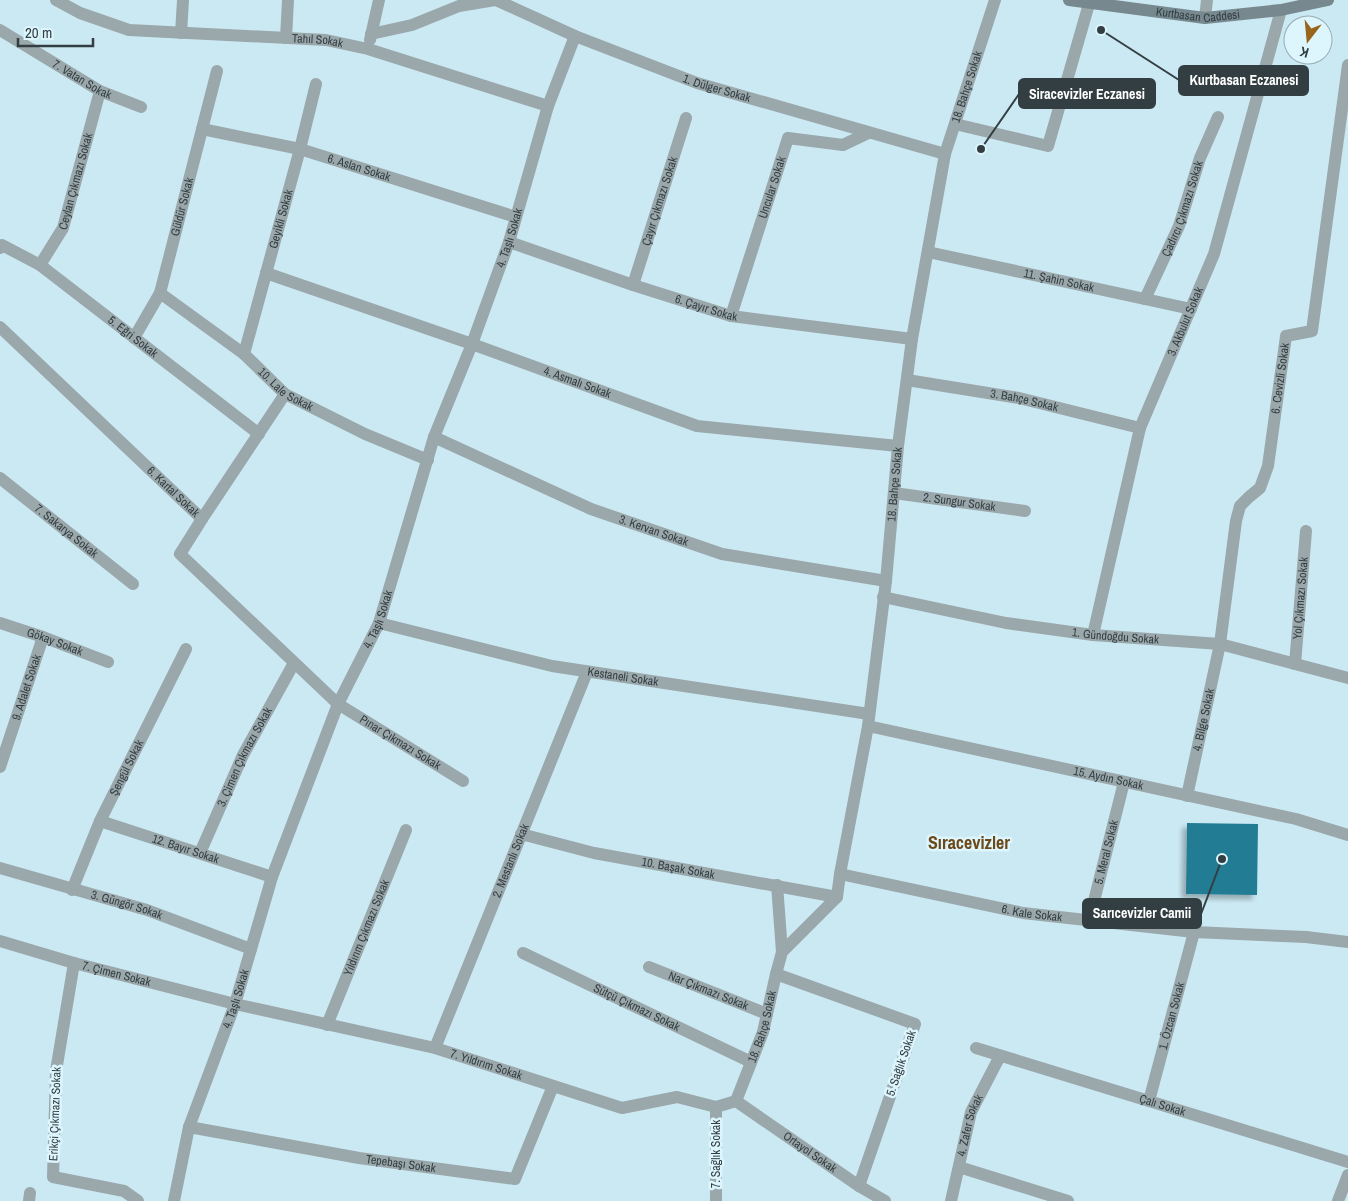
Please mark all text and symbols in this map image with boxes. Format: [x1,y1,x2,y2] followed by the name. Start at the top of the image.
[1155,4,1241,26] street label: Kurtbasan Caddesi
[18,15,92,47] scale bar
[1283,15,1333,65] north arrow
[25,22,52,43] text: 20 m
[292,30,345,51] street label: Tahıl Sokak
[1297,43,1311,62] text: K
[948,49,986,125] street label: 18. Bahçe Sokak
[50,56,114,103] street label: 7. Vatan Sokak
[1179,66,1308,95] callout: Kurtbasan Eczanesi
[680,70,753,106] street label: 1. Dülger Sokak
[1189,71,1299,89] text: Kurtbasan Eczanesi
[1019,79,1155,108] callout: Siracevizler Eczanesi
[1029,85,1145,103] text: Siracevizler Eczanesi
[55,131,96,231] street label: Ceylan Çıkmazı Sokak
[326,150,393,185] street label: 6. Aslan Sokak
[755,154,790,220] street label: Uncular Sokak
[638,155,681,248] street label: Çayır Çıkmazı Sokak
[1158,159,1207,259] street label: Çadırcı Çıkmazı Sokak
[167,176,197,238] street label: Güldür Sokak
[265,187,297,250] street label: Geyikli Sokak
[492,206,526,270] street label: 4. Taşlı Sokak
[1022,265,1096,296] street label: 11. Şahin Sokak
[1164,284,1207,358] street label: 3. Akbulut Sokak
[673,291,738,325] street label: 6. Çayır Sokak
[105,312,161,361] street label: 5. Eğri Sokak
[1267,342,1293,415] street label: 6. Cevizli Sokak
[541,363,613,402] street label: 4. Asmalı Sokak
[255,364,316,415] street label: 10. Lale Sokak
[989,386,1060,415] street label: 3. Bahçe Sokak
[883,447,906,522] street label: 18. Bahçe Sokak
[143,463,203,521] street label: 6. Kartal Sokak
[922,489,997,515] street label: 2. Sungur Sokak
[31,501,102,561] street label: 7. Sakarya Sokak
[617,511,691,550] street label: 3. Kervan Sokak
[1289,556,1312,640] street label: Yol Çıkmazı Sokak
[359,588,396,651] street label: 4. Taşlı Sokak
[25,624,85,660] street label: Gökay Sokak
[1071,624,1160,648] street label: 1. Gündoğdu Sokak
[8,652,45,722] street label: 9. Adalet Sokak
[586,663,659,690] street label: Kestaneli Sokak
[1189,687,1218,753] street label: 4. Bilge Sokak
[213,704,276,809] street label: 3. Çimen Çıkmazı Sokak
[357,711,444,773] street label: Pınar Çıkmazı Sokak
[106,737,147,799] street label: Şengül Sokak
[1072,763,1145,794] street label: 15. Aydın Sokak
[1091,818,1122,886] street label: 5. Meral Sokak
[489,821,533,900] street label: 2. Mestanlı Sokak
[150,830,221,867] street label: 12. Bayır Sokak
[928,830,1010,855] district label: Sıracevizler
[640,854,716,883] street label: 10. Başak Sokak
[340,877,393,978] street label: Yıldırım Çıkmazı Sokak
[89,886,165,923] street label: 3. Güngör Sokak
[1083,899,1201,928] callout: Sarıcevizler Camii
[1000,901,1063,925] street label: 6. Kale Sokak
[1093,904,1191,922] text: Sarıcevizler Camii
[80,957,152,990] street label: 7. Çimen Sokak
[219,967,253,1031] street label: 4. Taşlı Sokak
[666,968,751,1014] street label: Nar Çıkmazı Sokak
[591,980,683,1035] street label: Sütçü Çıkmazı Sokak
[1155,980,1188,1052] street label: 1. Özcan Sokak
[744,989,780,1065] street label: 18. Bahçe Sokak
[882,1028,920,1098] street label: 5. Sağlık Sokak
[448,1045,524,1083] street label: 7. Yıldırım Sokak
[45,1067,65,1161] street label: Erikçi Çıkmazı Sokak
[1137,1091,1188,1120] street label: Çalı Sokak
[953,1092,987,1158] street label: 4. Zafer Sokak
[708,1120,724,1188] street label: 7. Sağlık Sokak
[780,1128,840,1176] street label: Ortayol Sokak
[365,1151,437,1176] street label: Tepebaşı Sokak

